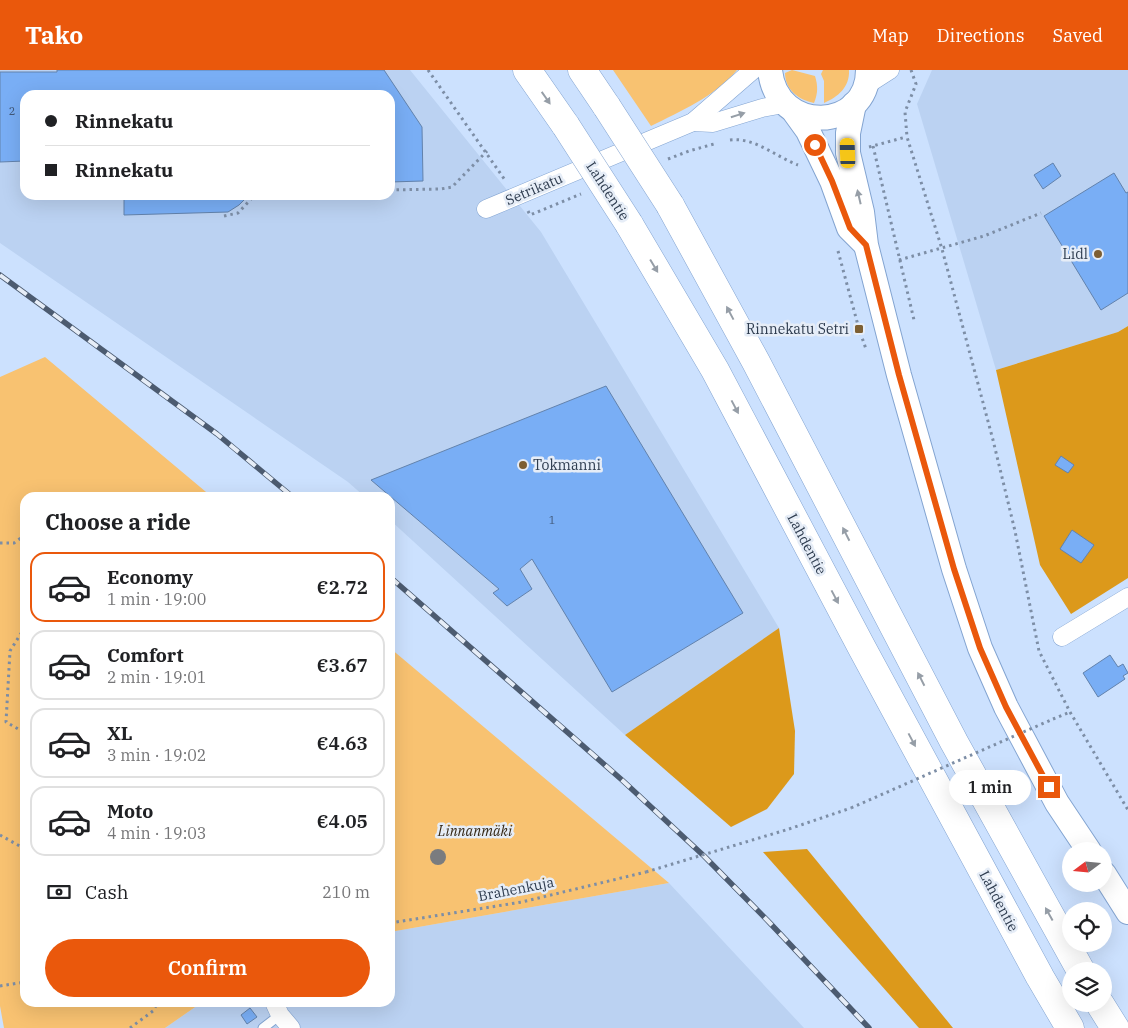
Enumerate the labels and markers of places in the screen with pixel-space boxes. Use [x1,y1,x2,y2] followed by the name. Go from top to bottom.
[1063,245,1088,263] place label: Lidl
[1092,248,1104,260] marker: Lidl
[746,320,849,338] place label: Rinnekatu Setri
[853,323,865,335] marker: Rinnekatu Setri
[533,456,601,474] place label: Tokmanni
[517,459,529,471] marker: Tokmanni

